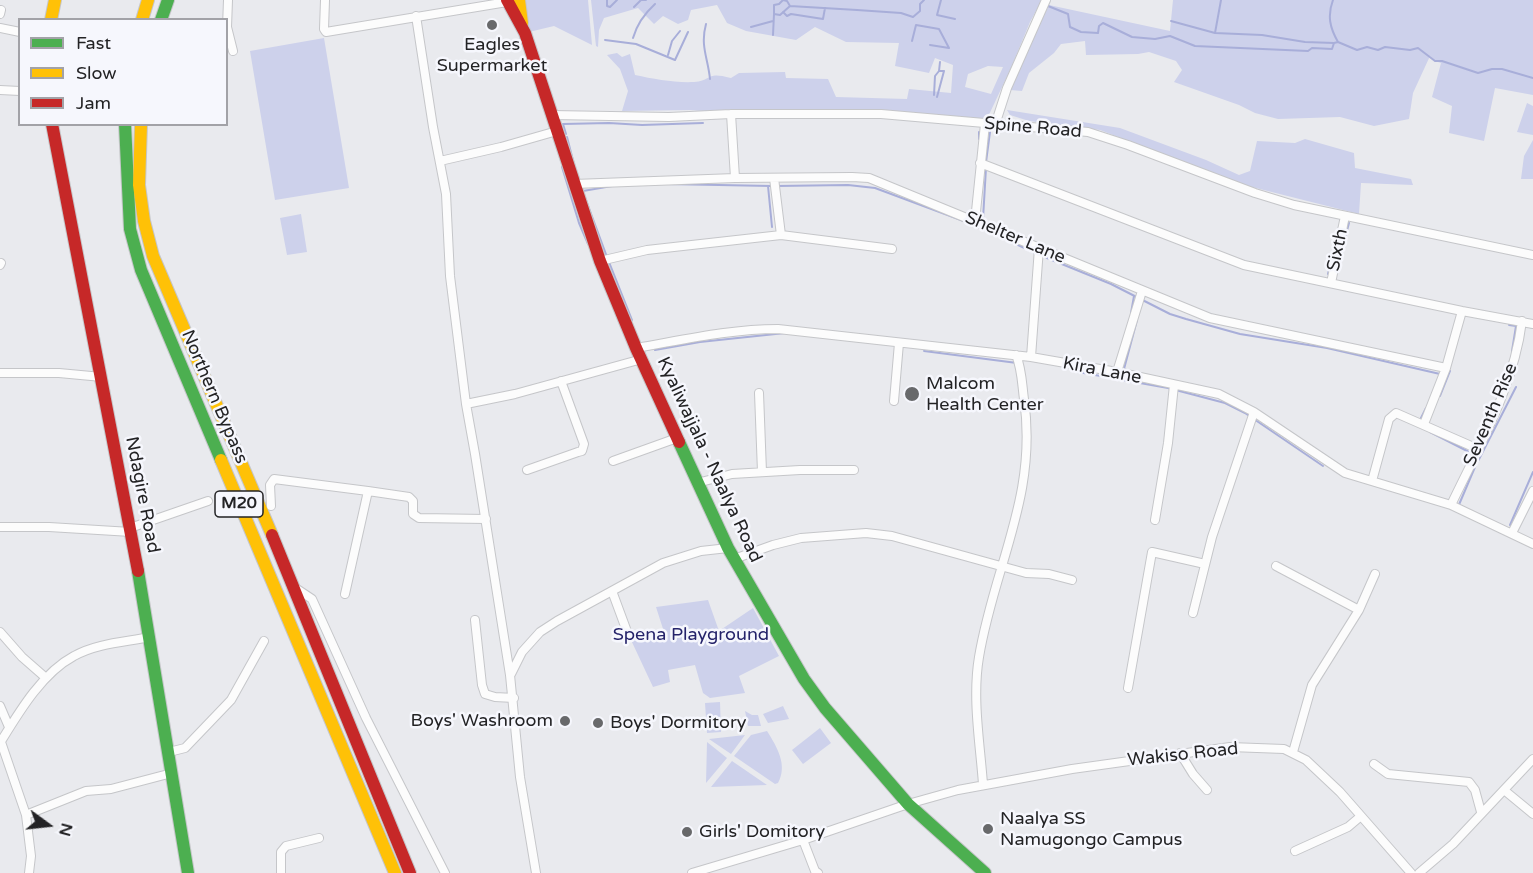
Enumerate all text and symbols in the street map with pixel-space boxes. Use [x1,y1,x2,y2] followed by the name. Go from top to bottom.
[18,18,228,126] legend
[485,18,499,32] marker: Eagles Supermarket
[76,32,111,54] text: Fast
[437,34,547,76] place label: Eagles Supermarket
[76,62,117,84] text: Slow
[76,92,111,114] text: Jam
[983,113,1083,143] street label: Spine Road
[962,207,1068,269] street label: Shelter Lane
[1323,227,1353,273] street label: Sixth
[176,327,252,467] street label: Northern Bypass
[1061,353,1143,389] street label: Kira Lane
[652,354,766,566] street label: Kyaliwajjala - Naalya Road
[1460,360,1522,470] street label: Seventh Rise
[926,373,1044,416] place label: Malcom Health Center
[903,385,921,403] marker: Malcom Health Center
[120,435,164,555] street label: Ndagire Road
[215,491,263,517] road number: M20
[613,624,769,646] park label: Spena Playground
[411,710,553,732] place label: Boys' Washroom
[610,712,746,734] place label: Boys' Dormitory
[558,714,572,728] marker: Boys' Washroom
[591,716,605,730] marker: Boys' Dormitory
[1126,738,1240,772] street label: Wakiso Road
[18,795,78,855] north arrow
[1000,808,1182,850] place label: Naalya SS Namugongo Campus
[54,821,77,838] text: N
[699,821,825,843] place label: Girls' Domitory
[981,822,995,836] marker: Naalya SS Namugongo Campus
[680,825,694,839] marker: Girls' Domitory

